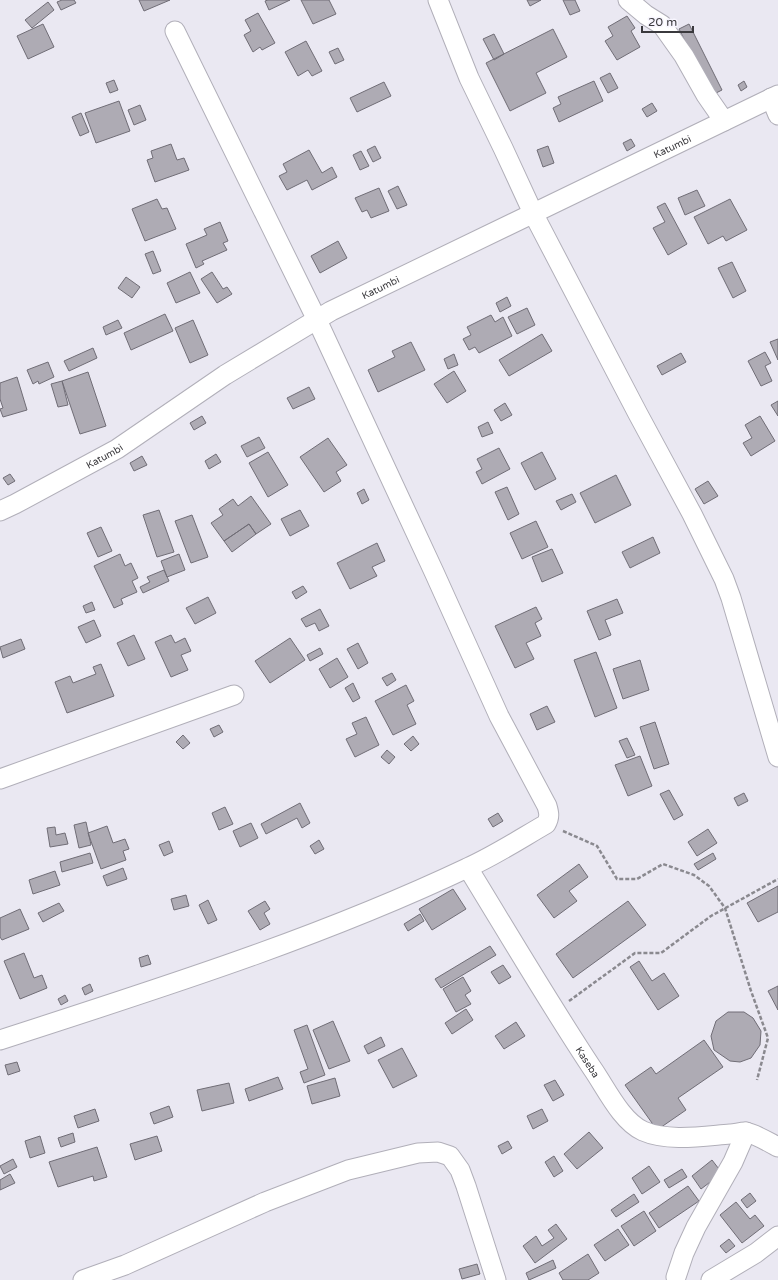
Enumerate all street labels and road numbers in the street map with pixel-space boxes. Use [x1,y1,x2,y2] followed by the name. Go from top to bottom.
[652,133,693,161] street label: Katumbi
[360,274,401,302] street label: Katumbi
[84,442,126,472] street label: Katumbi
[573,1045,602,1080] street label: Kaseba

